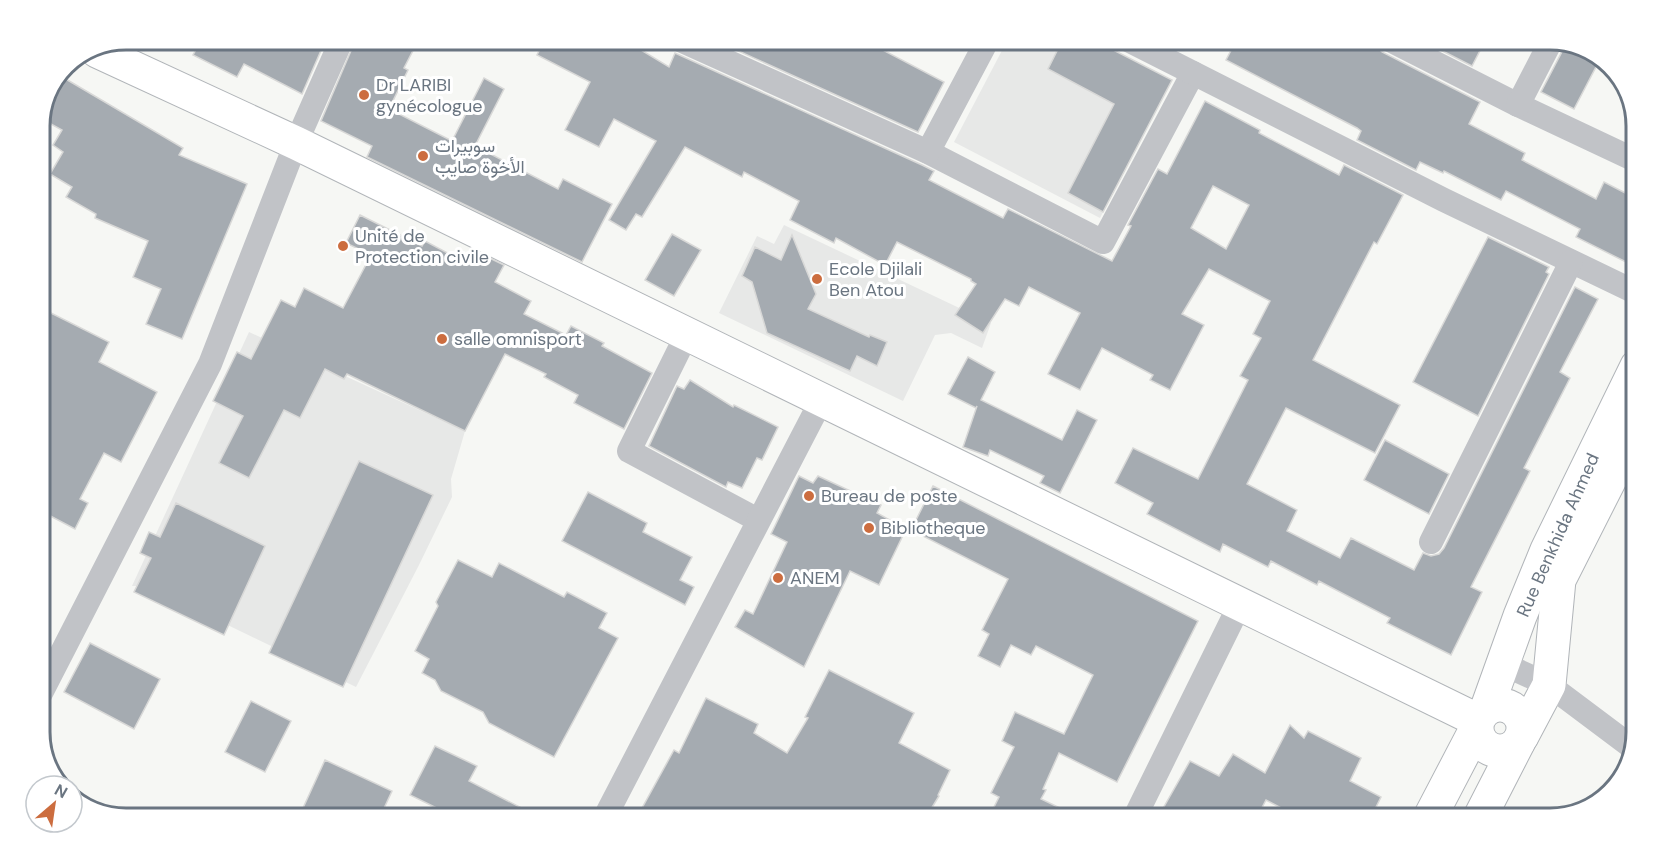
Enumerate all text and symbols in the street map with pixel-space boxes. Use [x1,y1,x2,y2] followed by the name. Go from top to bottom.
[376,73,482,118] place label: Dr LARIBI gynécologue
[357,88,371,102] marker: Dr LARIBI gynécologue
[435,134,525,179] place label: سوبيرات الأخوة صايب
[416,149,430,163] marker: سوبيرات الأخوة صايب
[355,224,489,269] place label: Unité de Protection civile
[336,239,350,253] marker: Unité de Protection civile
[829,257,922,302] place label: Ecole Djilali Ben Atou
[810,272,824,286] marker: Ecole Djilali Ben Atou
[454,327,582,351] place label: salle omnisport
[435,332,449,346] marker: salle omnisport
[1511,449,1605,621] street label: Rue Benkhida Ahmed
[821,484,958,508] place label: Bureau de poste
[802,489,816,503] marker: Bureau de poste
[881,516,986,540] place label: Bibliotheque
[862,521,876,535] marker: Bibliotheque
[790,566,840,590] place label: ANEM
[771,571,785,585] marker: ANEM
[24,774,84,834] north arrow
[51,779,71,803] text: N

